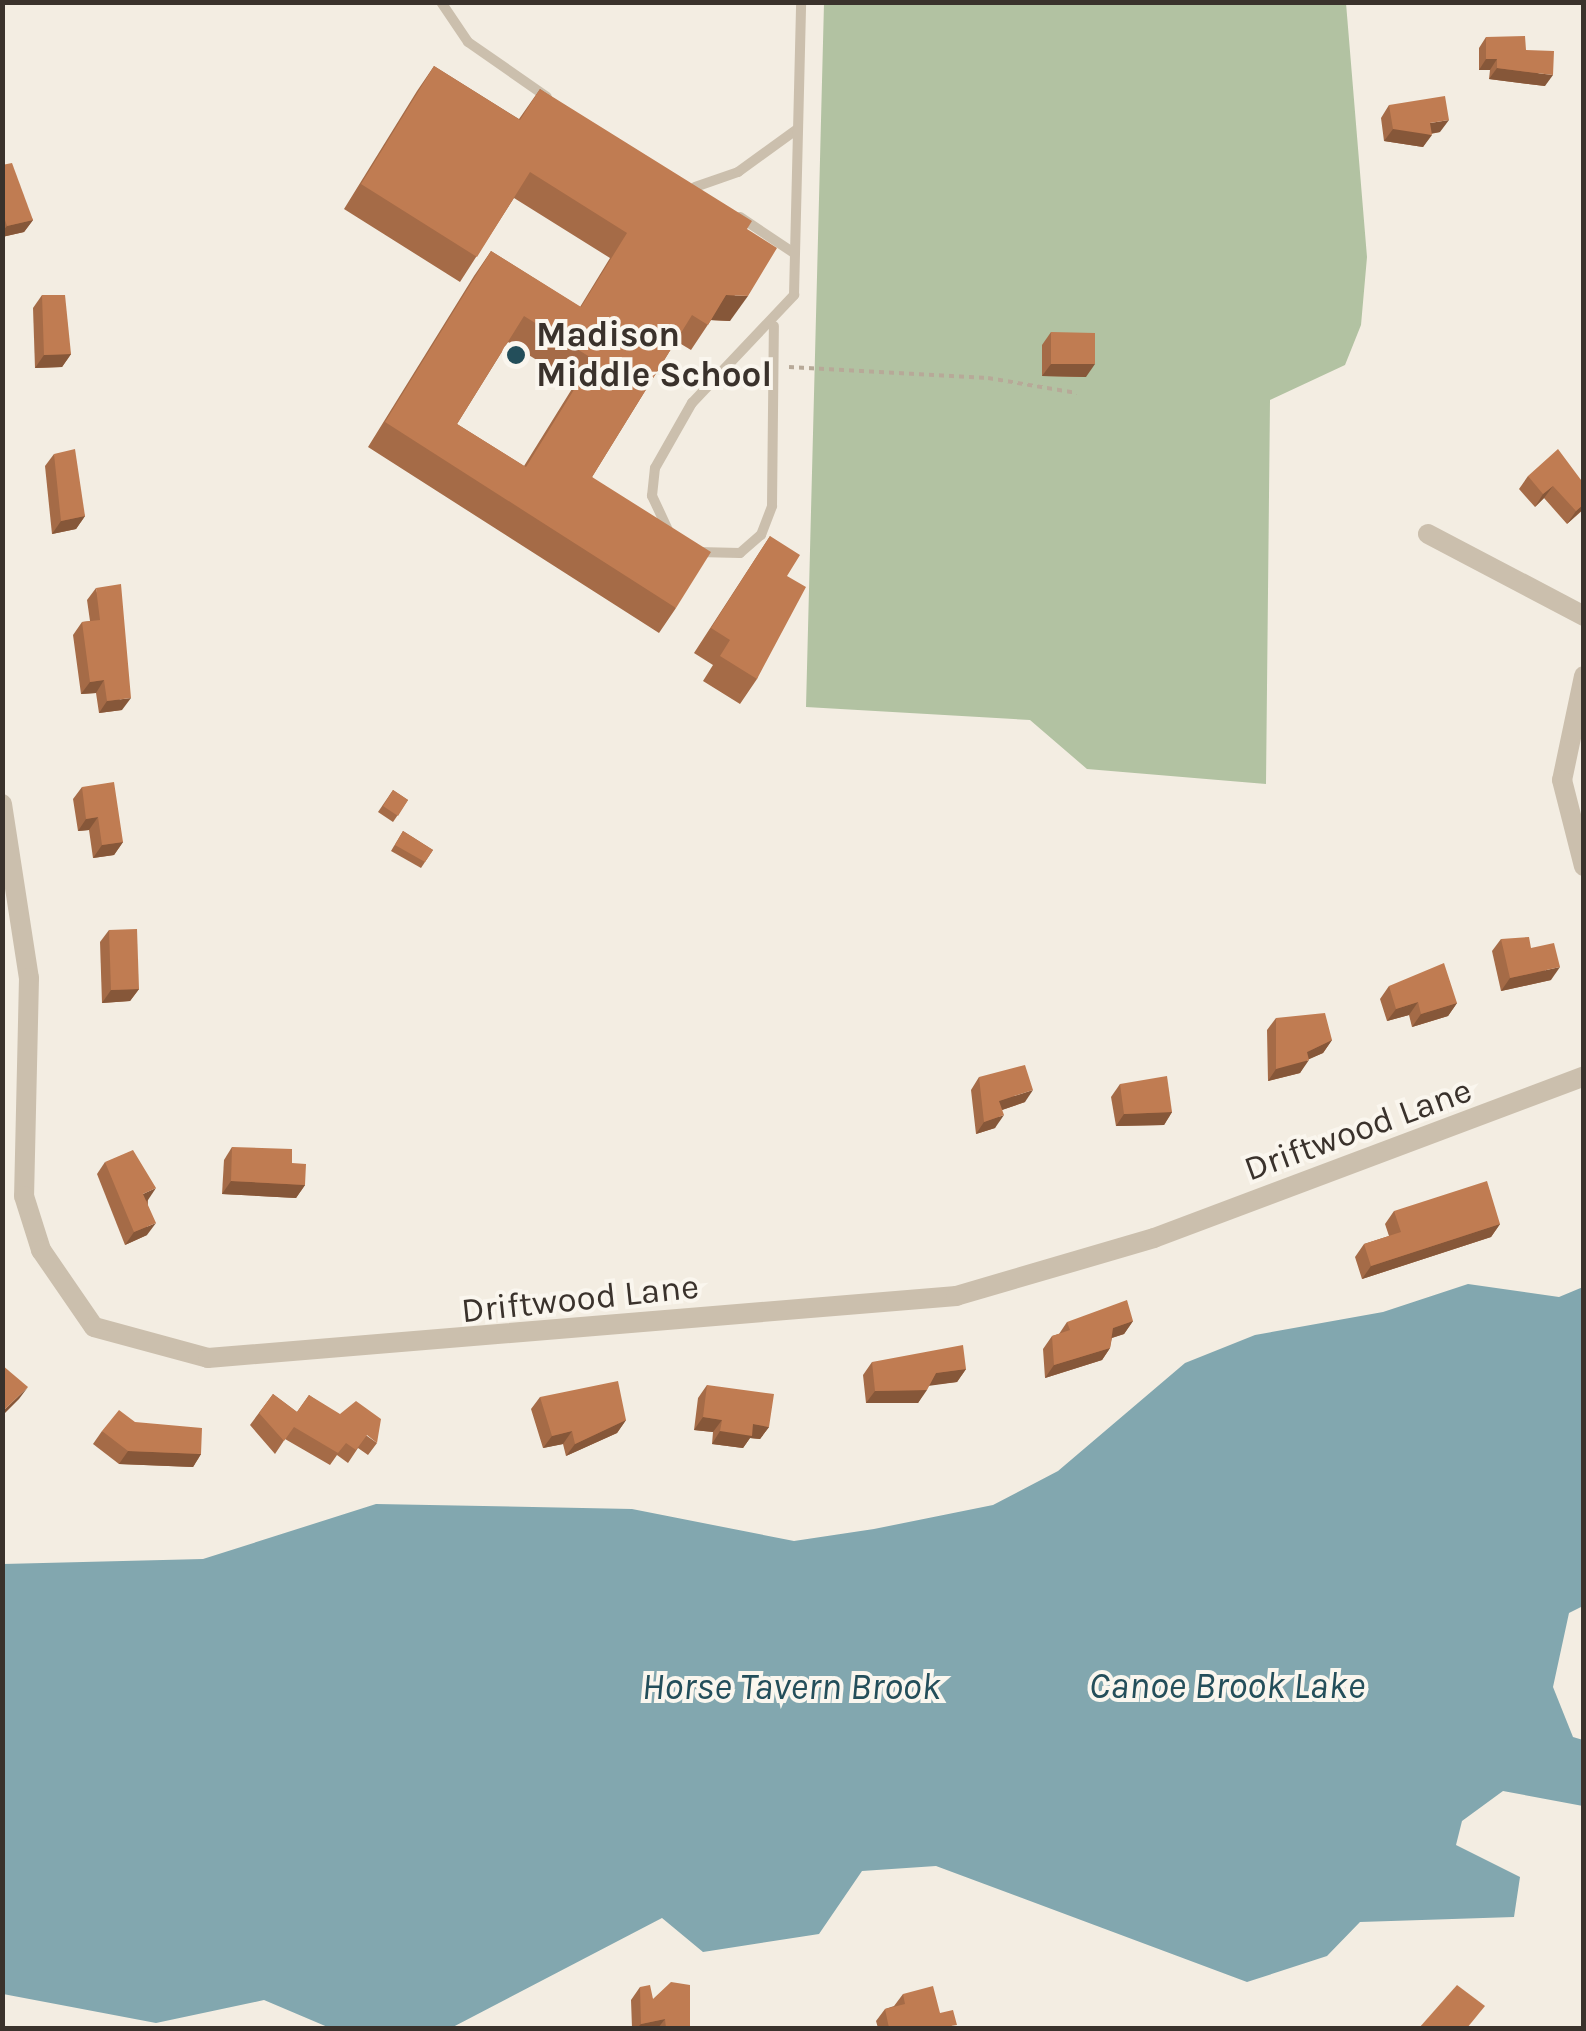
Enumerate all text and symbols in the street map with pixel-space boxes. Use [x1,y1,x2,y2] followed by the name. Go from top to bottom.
[536,314,772,396] place label: Madison Middle School
[505,344,527,366] marker: Madison Middle School
[1239,1069,1477,1191] street label: Driftwood Lane
[459,1266,701,1332] street label: Driftwood Lane
[1089,1663,1365,1709] water label: Canoe Brook Lake
[641,1664,941,1710] water label: Horse Tavern Brook

